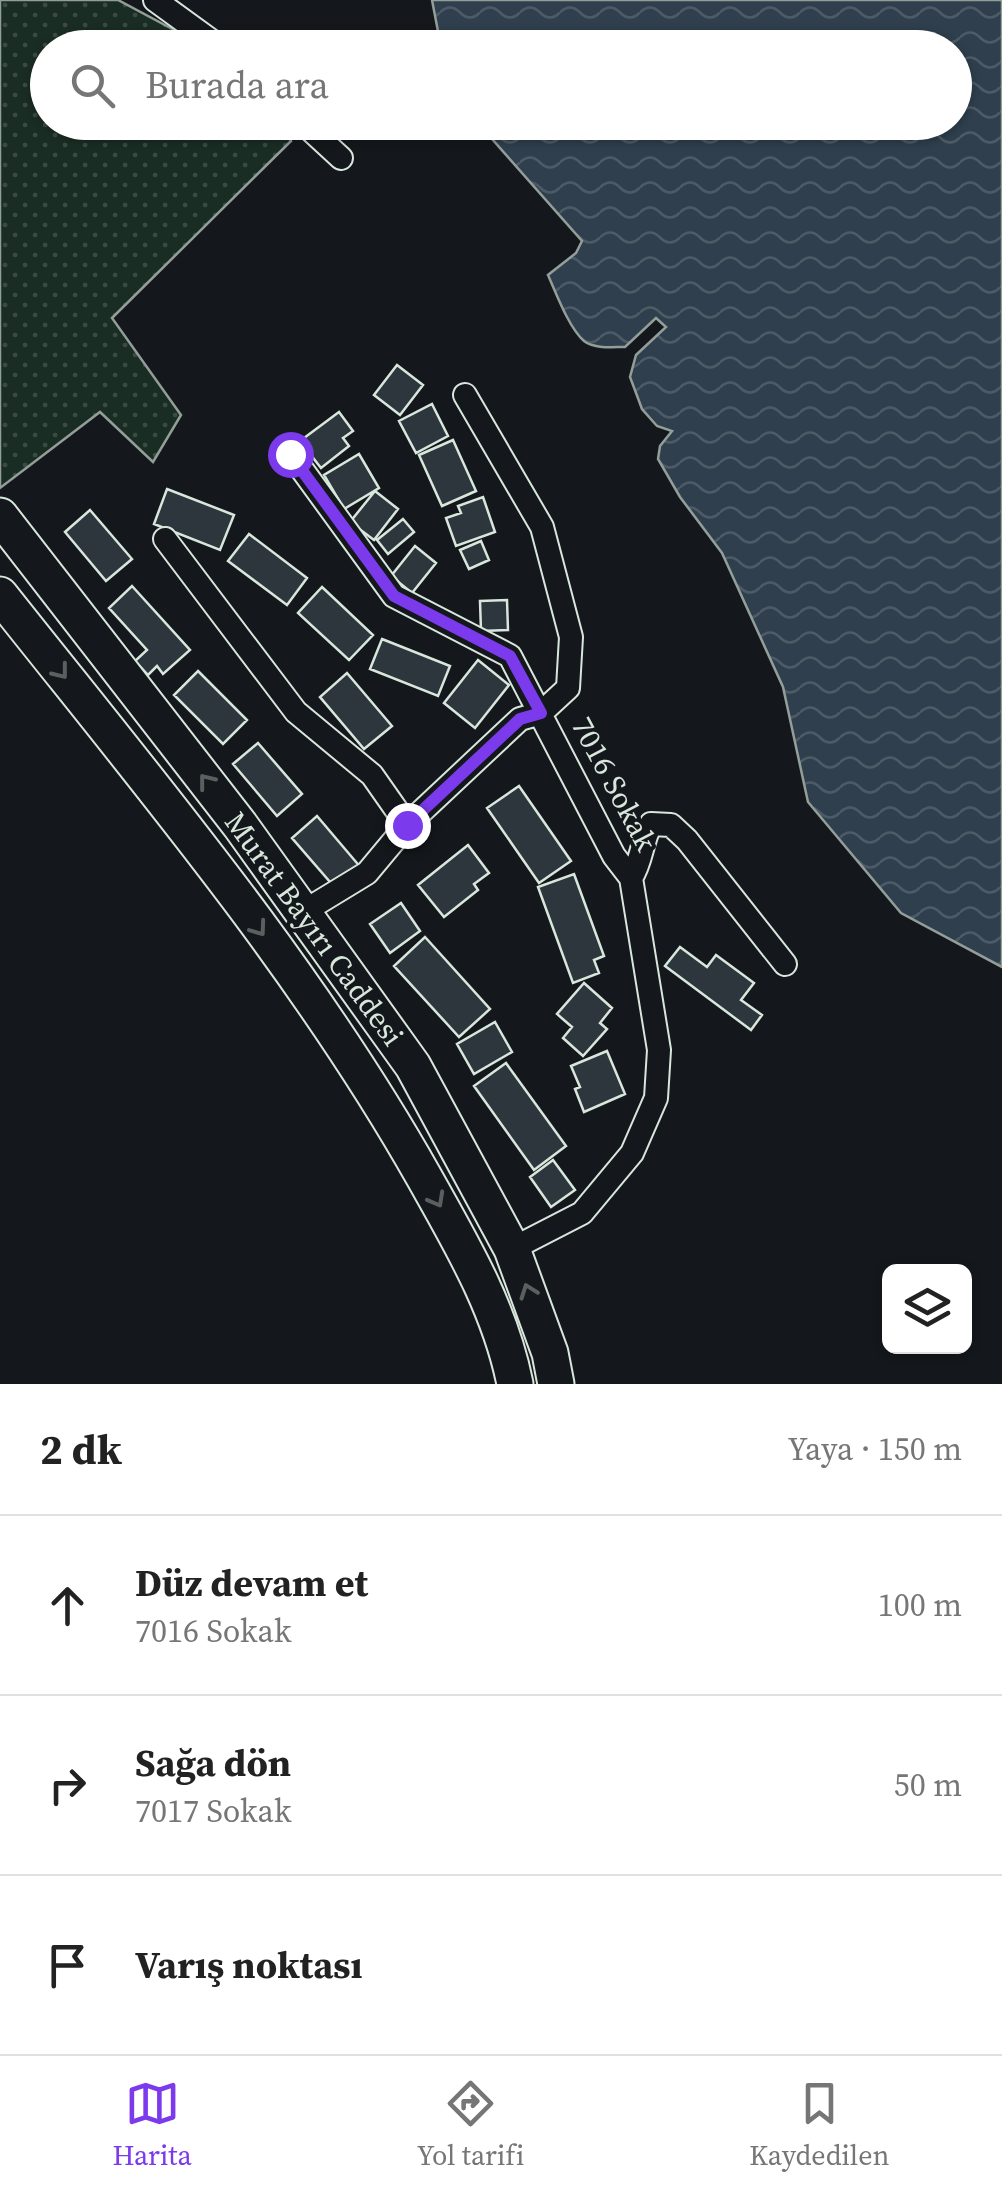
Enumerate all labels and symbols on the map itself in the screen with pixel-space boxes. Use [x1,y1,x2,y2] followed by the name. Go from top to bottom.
[268,432,314,478] route start
[49,660,66,678] one-way arrow
[562,709,667,859] street label: 7016 Sokak
[201,774,218,792] one-way arrow
[215,803,413,1054] street label: Murat Bayırı Caddesi
[385,803,431,849] route end
[247,918,265,936] one-way arrow
[425,1190,444,1208] one-way arrow
[520,1283,540,1301] one-way arrow

